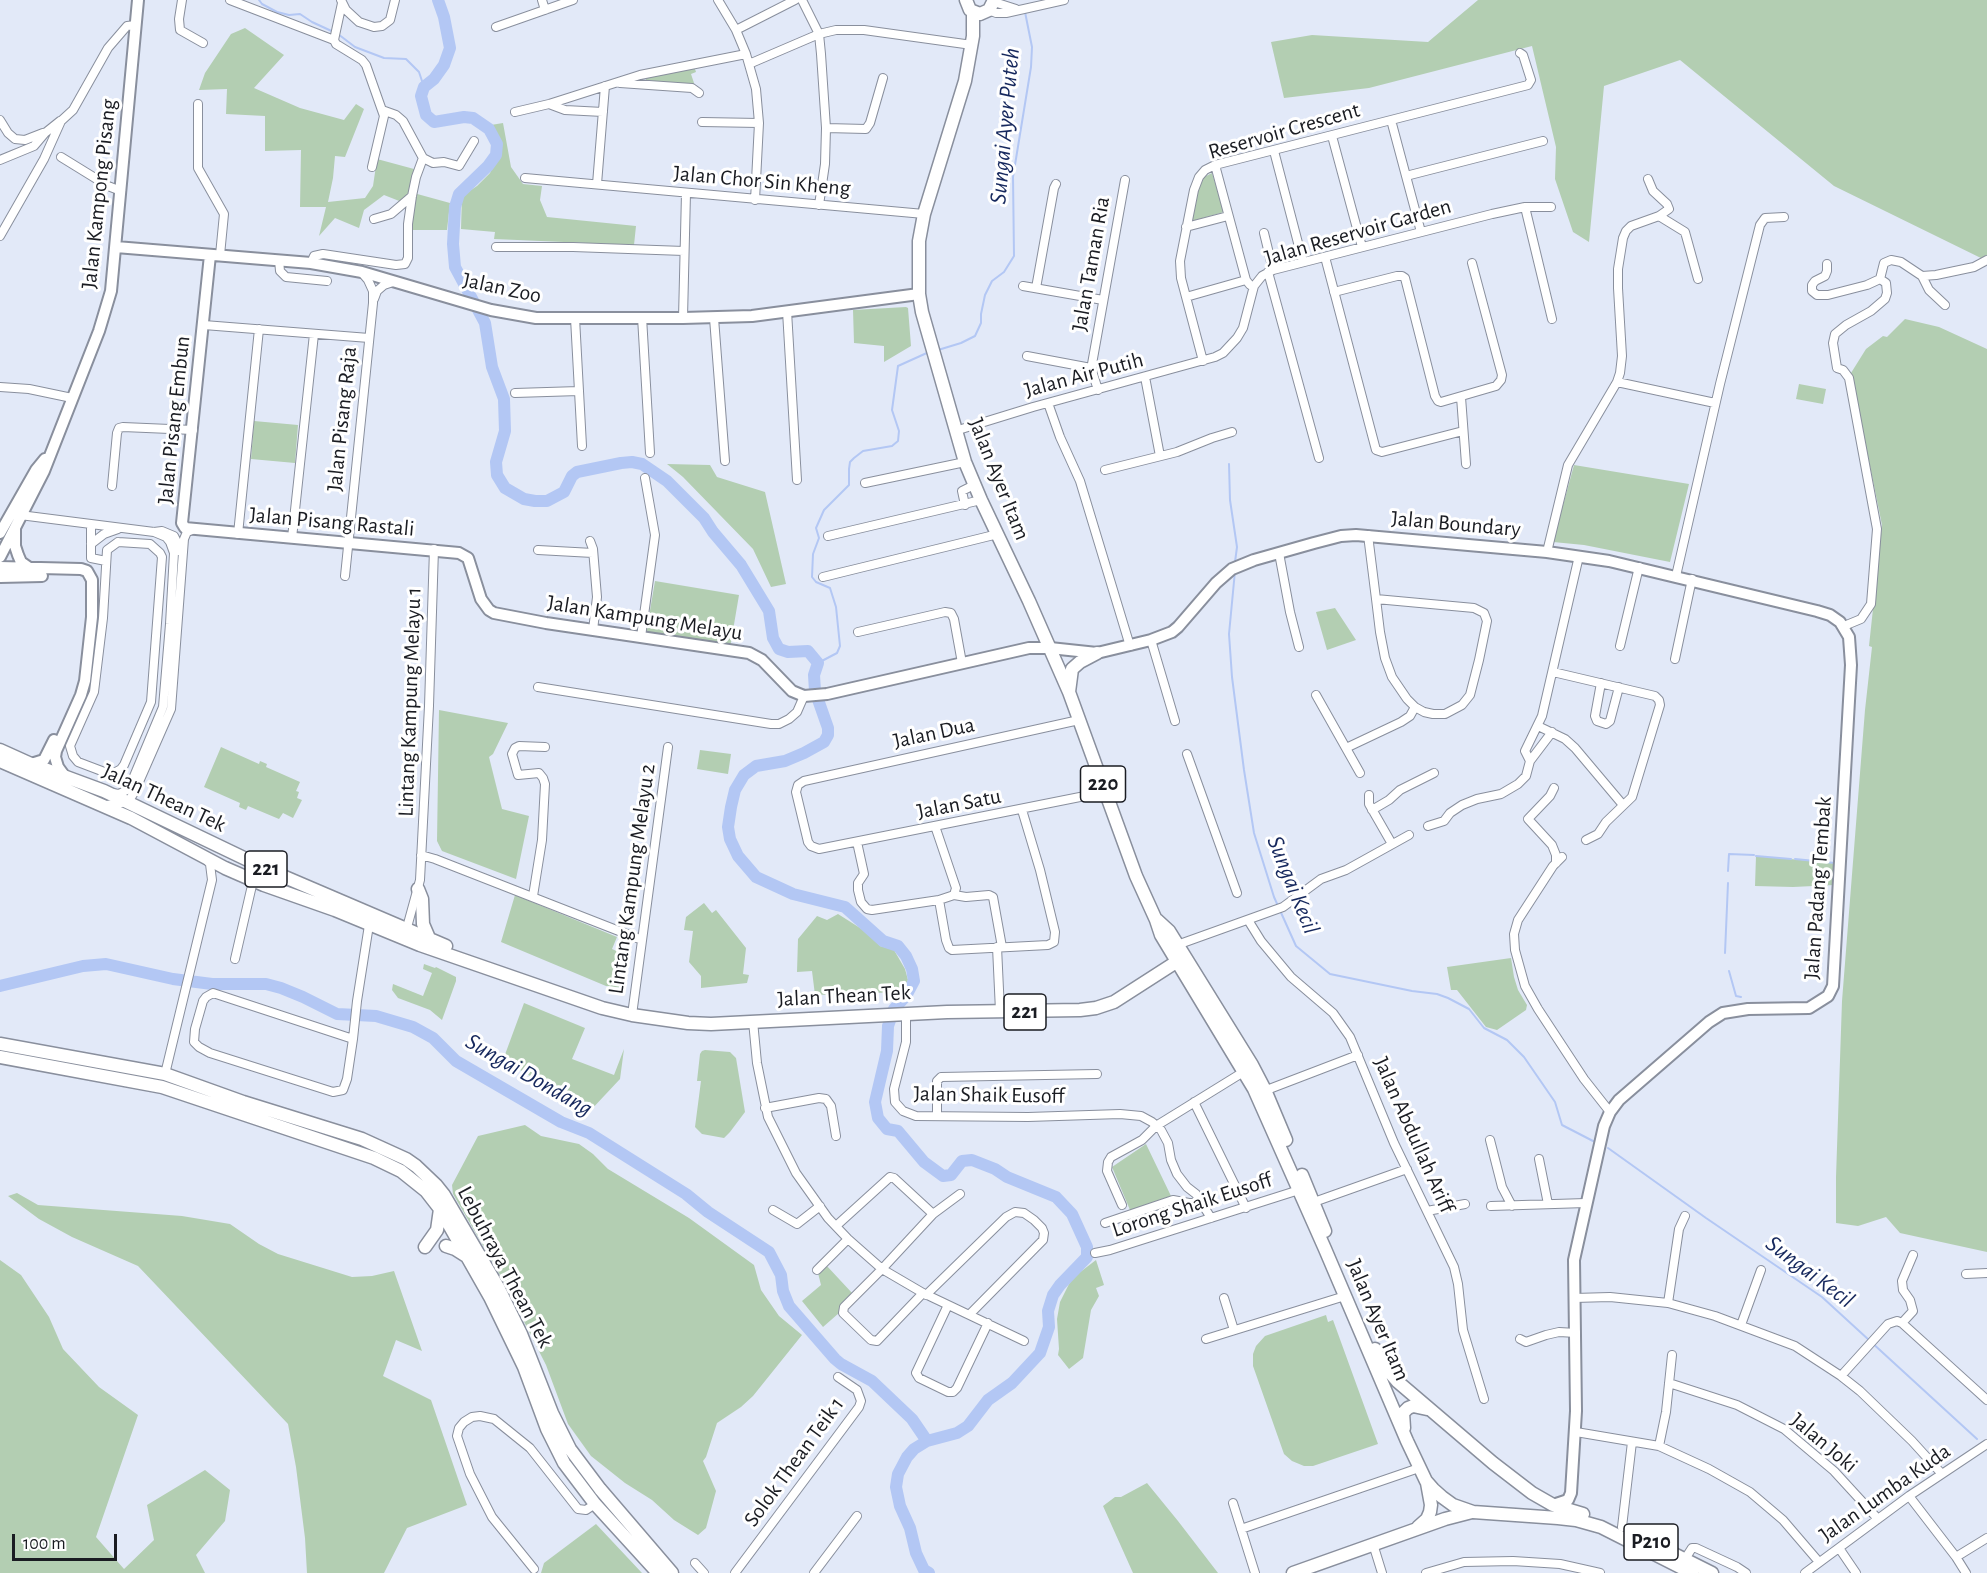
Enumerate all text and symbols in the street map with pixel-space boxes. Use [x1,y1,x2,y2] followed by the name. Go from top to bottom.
[984,47,1026,205] water label: Sungai Ayer Puteh
[1205,97,1363,165] street label: Reservoir Crescent
[76,98,122,290] street label: Jalan Kampong Pisang
[672,160,852,202] street label: Jalan Chor Sin Kheng
[1262,193,1454,271] street label: Jalan Reservoir Garden
[1066,195,1116,333] street label: Jalan Taman Ria
[460,267,544,309] street label: Jalan Zoo
[152,335,196,505] street label: Jalan Pisang Embun
[321,345,363,493] street label: Jalan Pisang Raja
[1022,346,1146,404] street label: Jalan Air Putih
[963,414,1035,544] street label: Jalan Ayer Itam
[248,502,416,542] street label: Jalan Pisang Rastali
[1390,505,1522,543] street label: Jalan Boundary
[393,587,427,817] street label: Lintang Kampung Melayu 1
[546,590,744,646] street label: Jalan Kampung Melayu
[891,712,977,754] street label: Jalan Dua
[98,758,230,838] street label: Jalan Thean Tek
[603,762,661,996] street label: Lintang Kampung Melayu 2
[1080,766,1126,802] road number: 220
[915,783,1003,825] street label: Jalan Satu
[1798,796,1838,980] street label: Jalan Padang Tembak
[1260,832,1326,938] water label: Sungai Kecil
[245,851,287,887] road number: 221
[777,979,911,1013] street label: Jalan Thean Tek
[1004,994,1046,1030] road number: 221
[460,1027,598,1123] water label: Sungai Dondang
[1368,1053,1460,1217] street label: Jalan Abdullah Ariff
[913,1080,1065,1110] street label: Jalan Shaik Eusoff
[1109,1167,1275,1243] street label: Lorong Shaik Eusoff
[451,1182,559,1352] street label: Lebuhraya Thean Tek
[1760,1229,1860,1315] water label: Sungai Kecil
[1341,1255,1415,1385] street label: Jalan Ayer Itam
[738,1392,850,1532] street label: Solok Thean Teik 1
[1785,1407,1863,1479] street label: Jalan Joki
[1814,1438,1956,1548] street label: Jalan Lumba Kuda
[15,1522,120,1560] scale bar
[1624,1524,1678,1560] road number: P210
[23,1535,66,1553] text: 100 m

